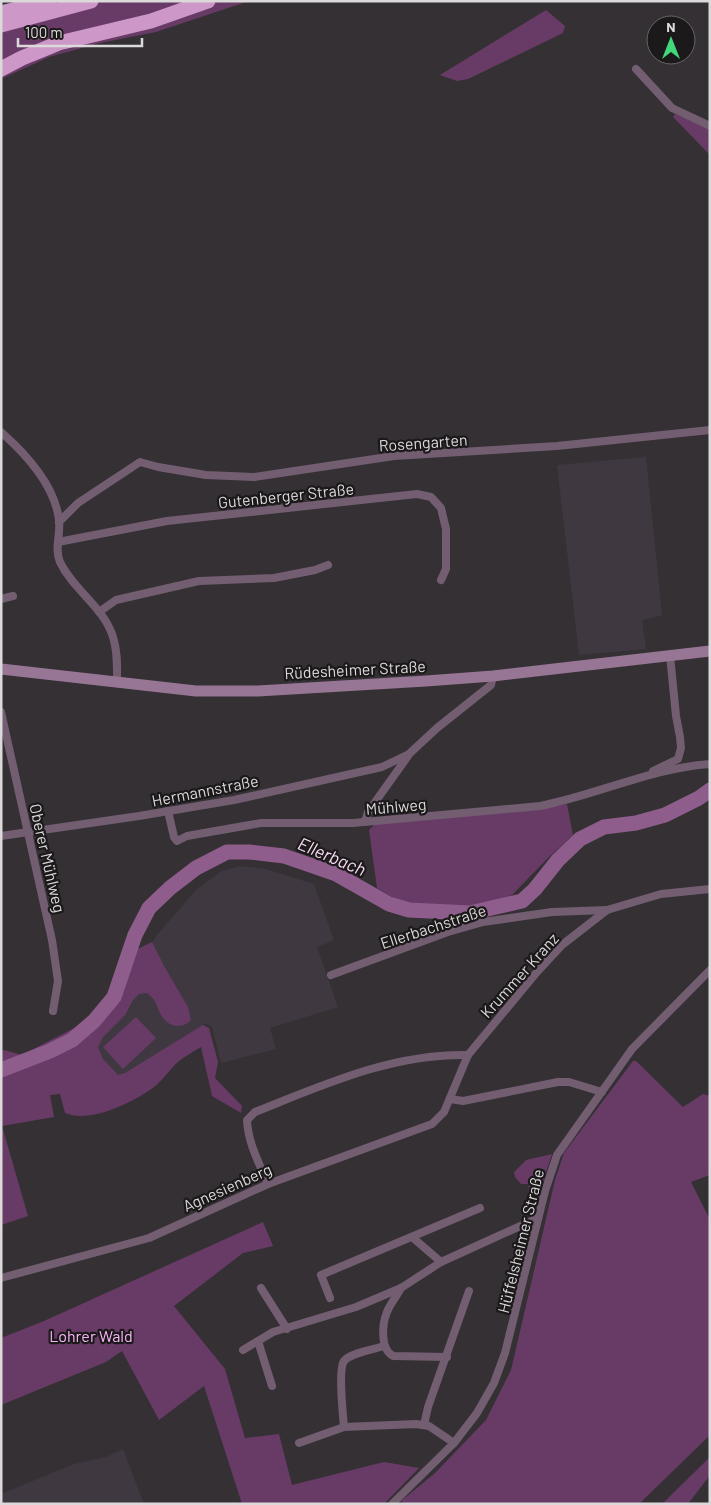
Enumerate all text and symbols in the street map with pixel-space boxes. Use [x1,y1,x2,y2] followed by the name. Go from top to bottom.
[18,15,141,47] scale bar
[646,15,696,65] north arrow
[666,18,676,35] text: N
[25,23,63,41] text: 100 m
[378,429,468,455] street label: Rosengarten
[217,478,355,512] street label: Gutenberger Straße
[284,656,426,682] street label: Rüdesheimer Straße
[150,770,260,810] street label: Hermannstraße
[365,794,427,818] street label: Mühlweg
[26,802,70,914] street label: Oberer Mühlweg
[295,832,369,880] water label: Ellerbach
[378,900,488,952] street label: Ellerbachstraße
[476,929,562,1021] street label: Krummer Kranz
[180,1159,274,1215] street label: Agnesienberg
[493,1167,547,1315] street label: Hüffelsheimer Straße
[49,1326,133,1345] park label: Lohrer Wald

